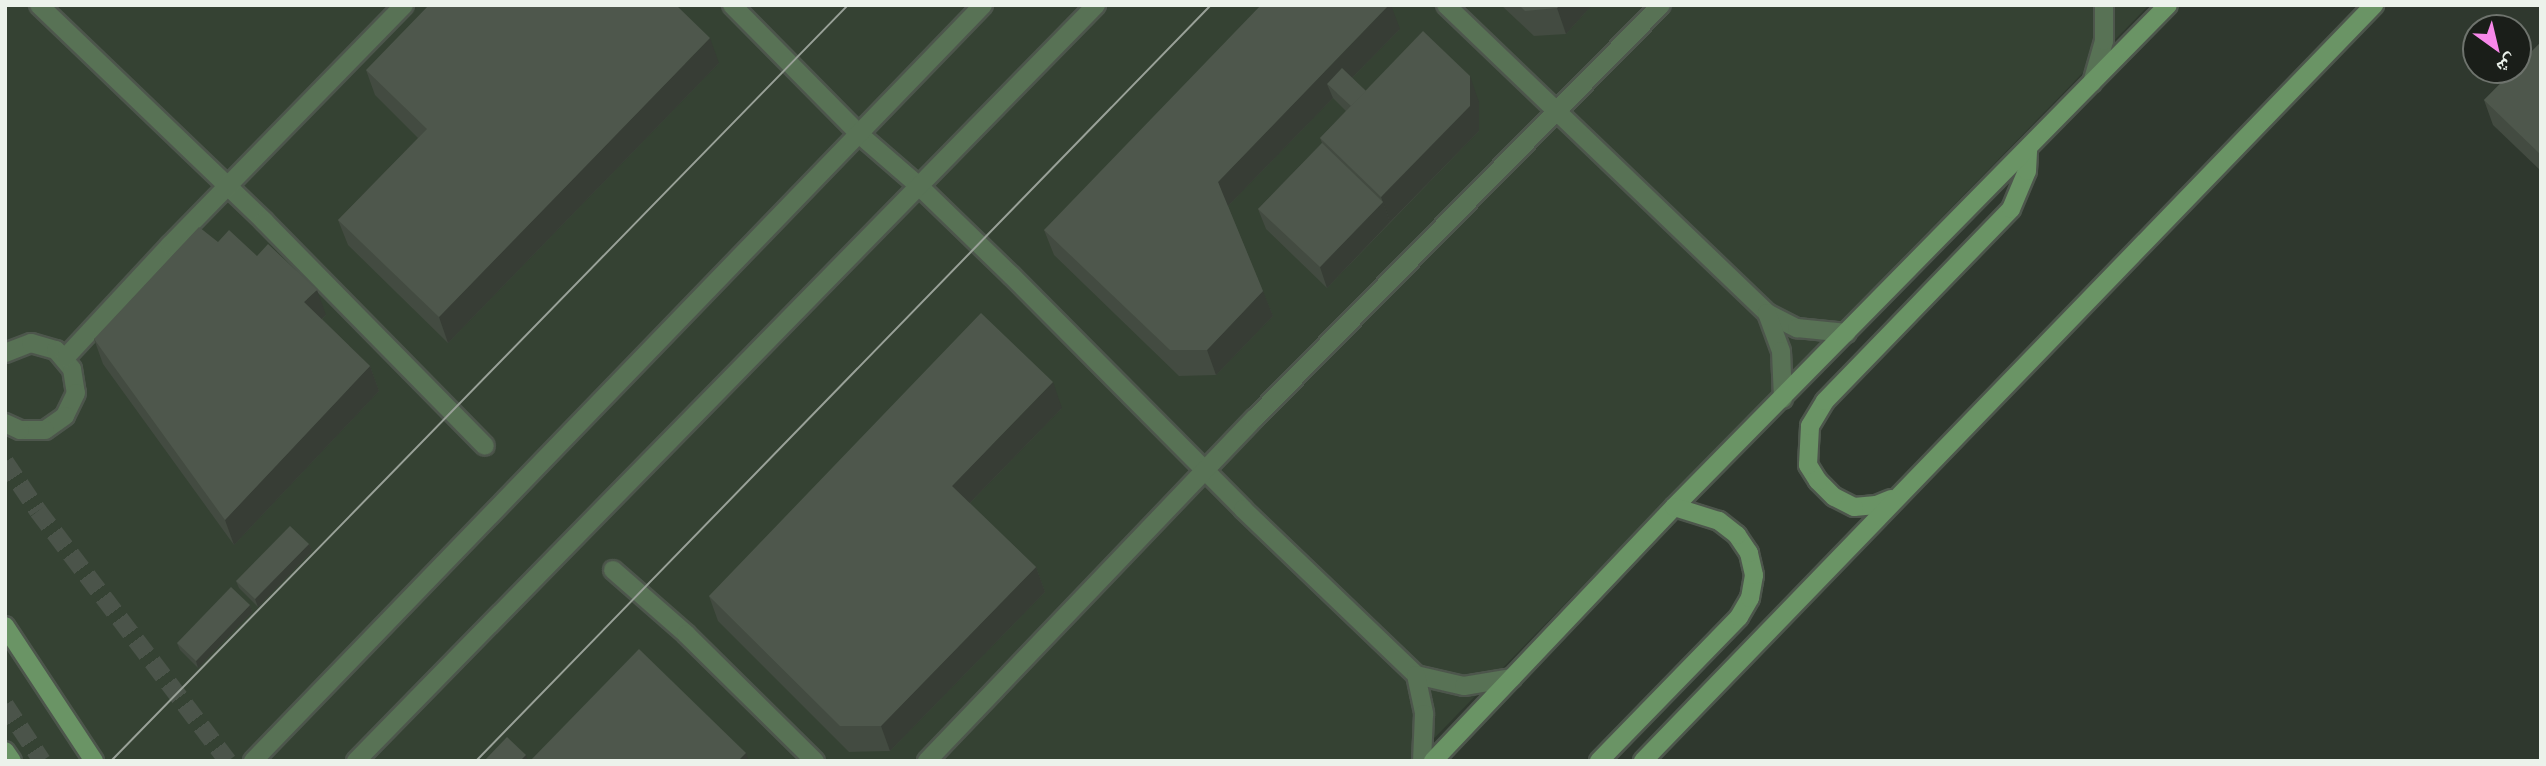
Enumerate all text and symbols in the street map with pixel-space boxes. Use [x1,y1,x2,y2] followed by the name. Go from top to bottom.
[2462,14,2532,84] north arrow
[2493,49,2523,80] text: ش

